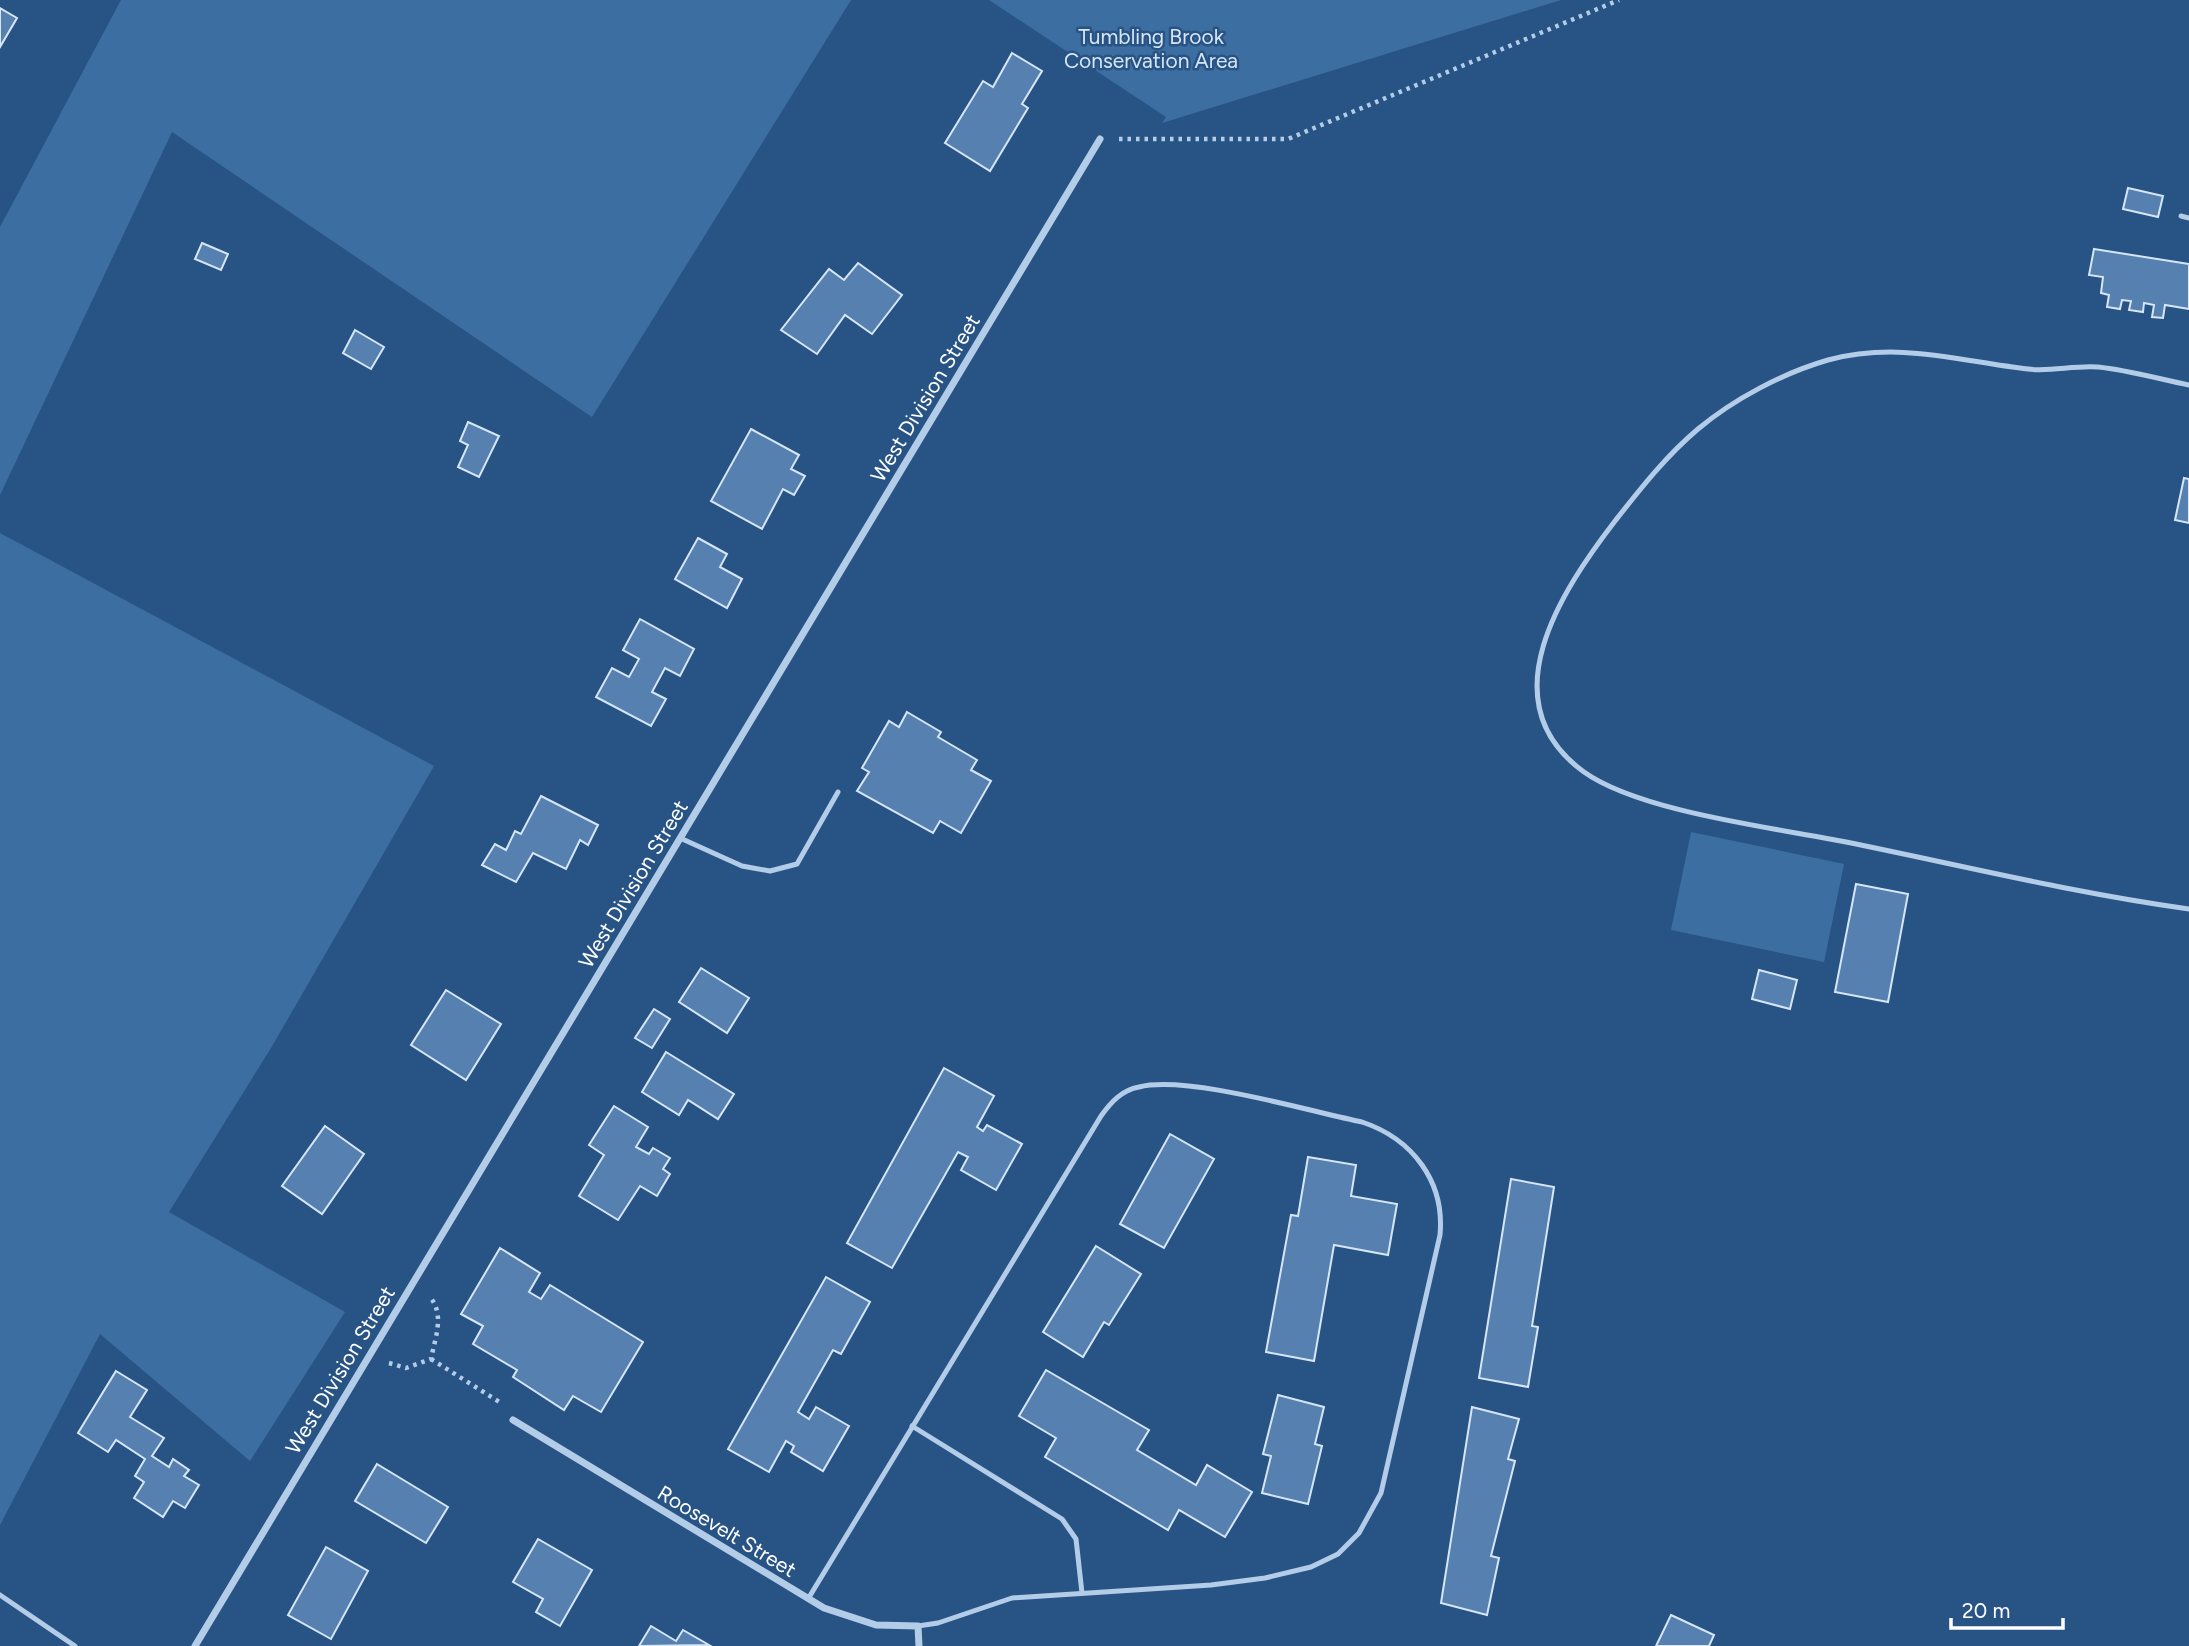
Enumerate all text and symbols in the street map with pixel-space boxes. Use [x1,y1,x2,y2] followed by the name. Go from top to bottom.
[1064,24,1238,73] park label: Tumbling Brook Conservation Area
[865,310,985,486] street label: West Division Street
[573,796,693,972] street label: West Division Street
[280,1282,400,1458] street label: West Division Street
[653,1480,801,1582] street label: Roosevelt Street
[1951,1586,2063,1630] scale bar
[1962,1598,2010,1623] text: 20 m

